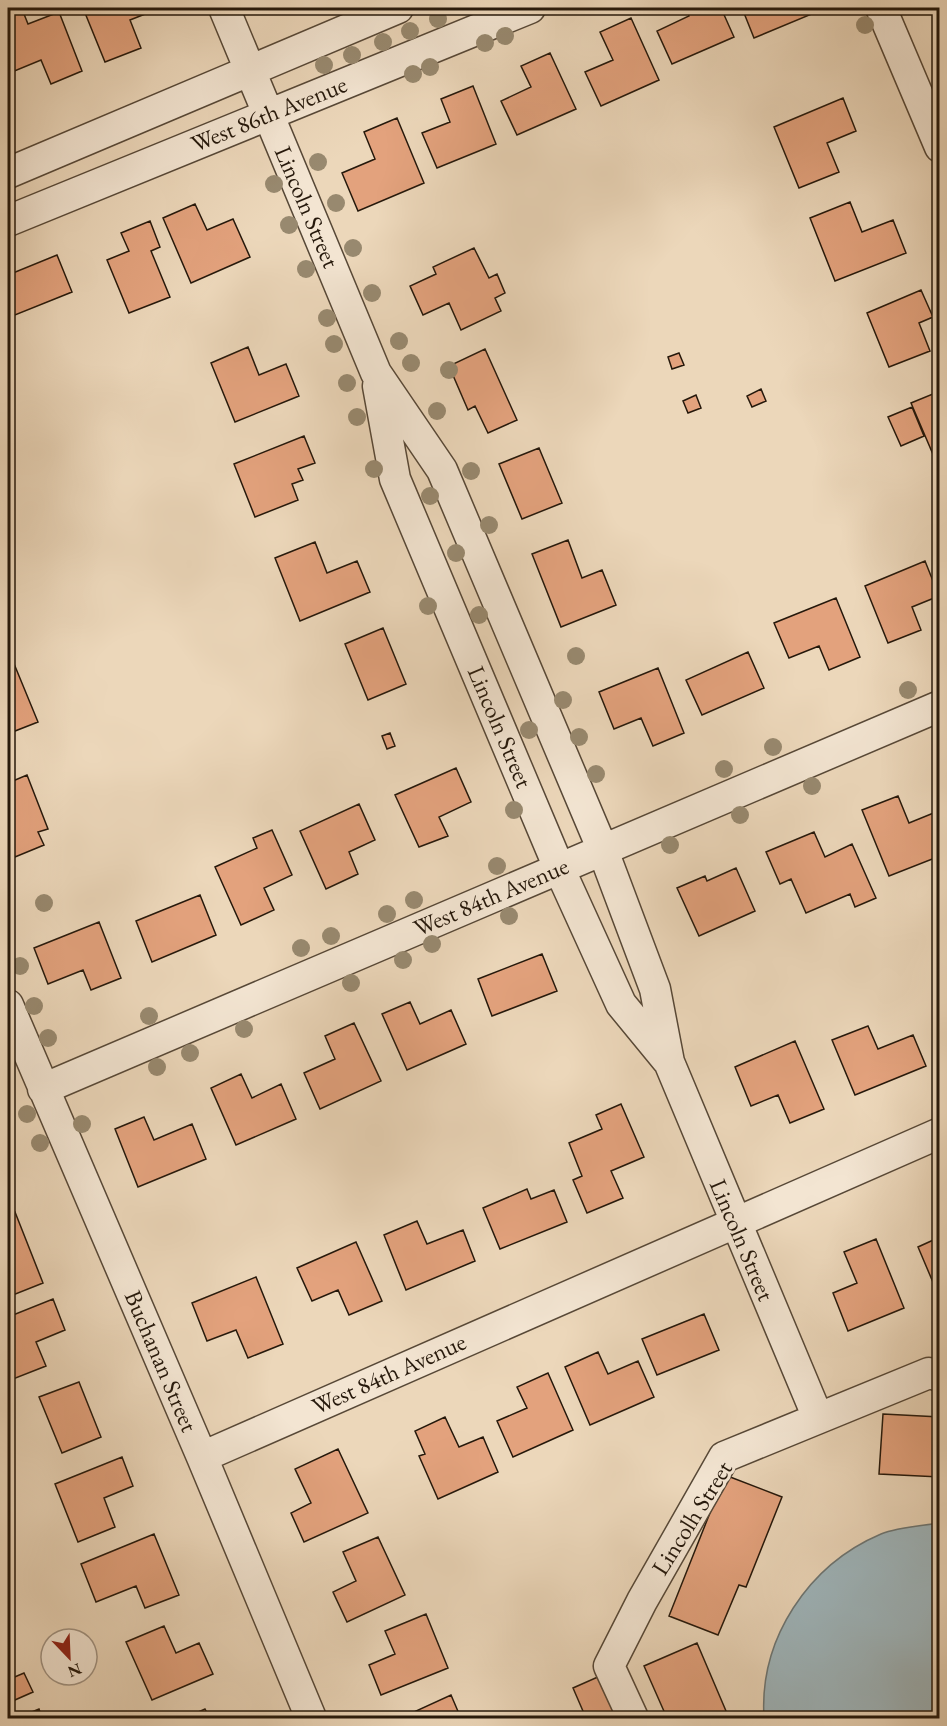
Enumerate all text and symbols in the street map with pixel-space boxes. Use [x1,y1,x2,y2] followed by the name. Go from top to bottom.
[186,68,351,159] street label: West 86th Avenue
[268,141,347,273] street label: Lincoln Street
[461,661,540,793] street label: Lincoln Street
[409,850,573,943] street label: West 84th Avenue
[703,1174,782,1306] street label: Lincoln Street
[118,1285,205,1437] street label: Buchanan Street
[307,1326,471,1421] street label: West 84th Avenue
[644,1454,739,1581] street label: Lincolh Street
[39,1627,99,1687] north arrow
[65,1658,85,1683] text: N

